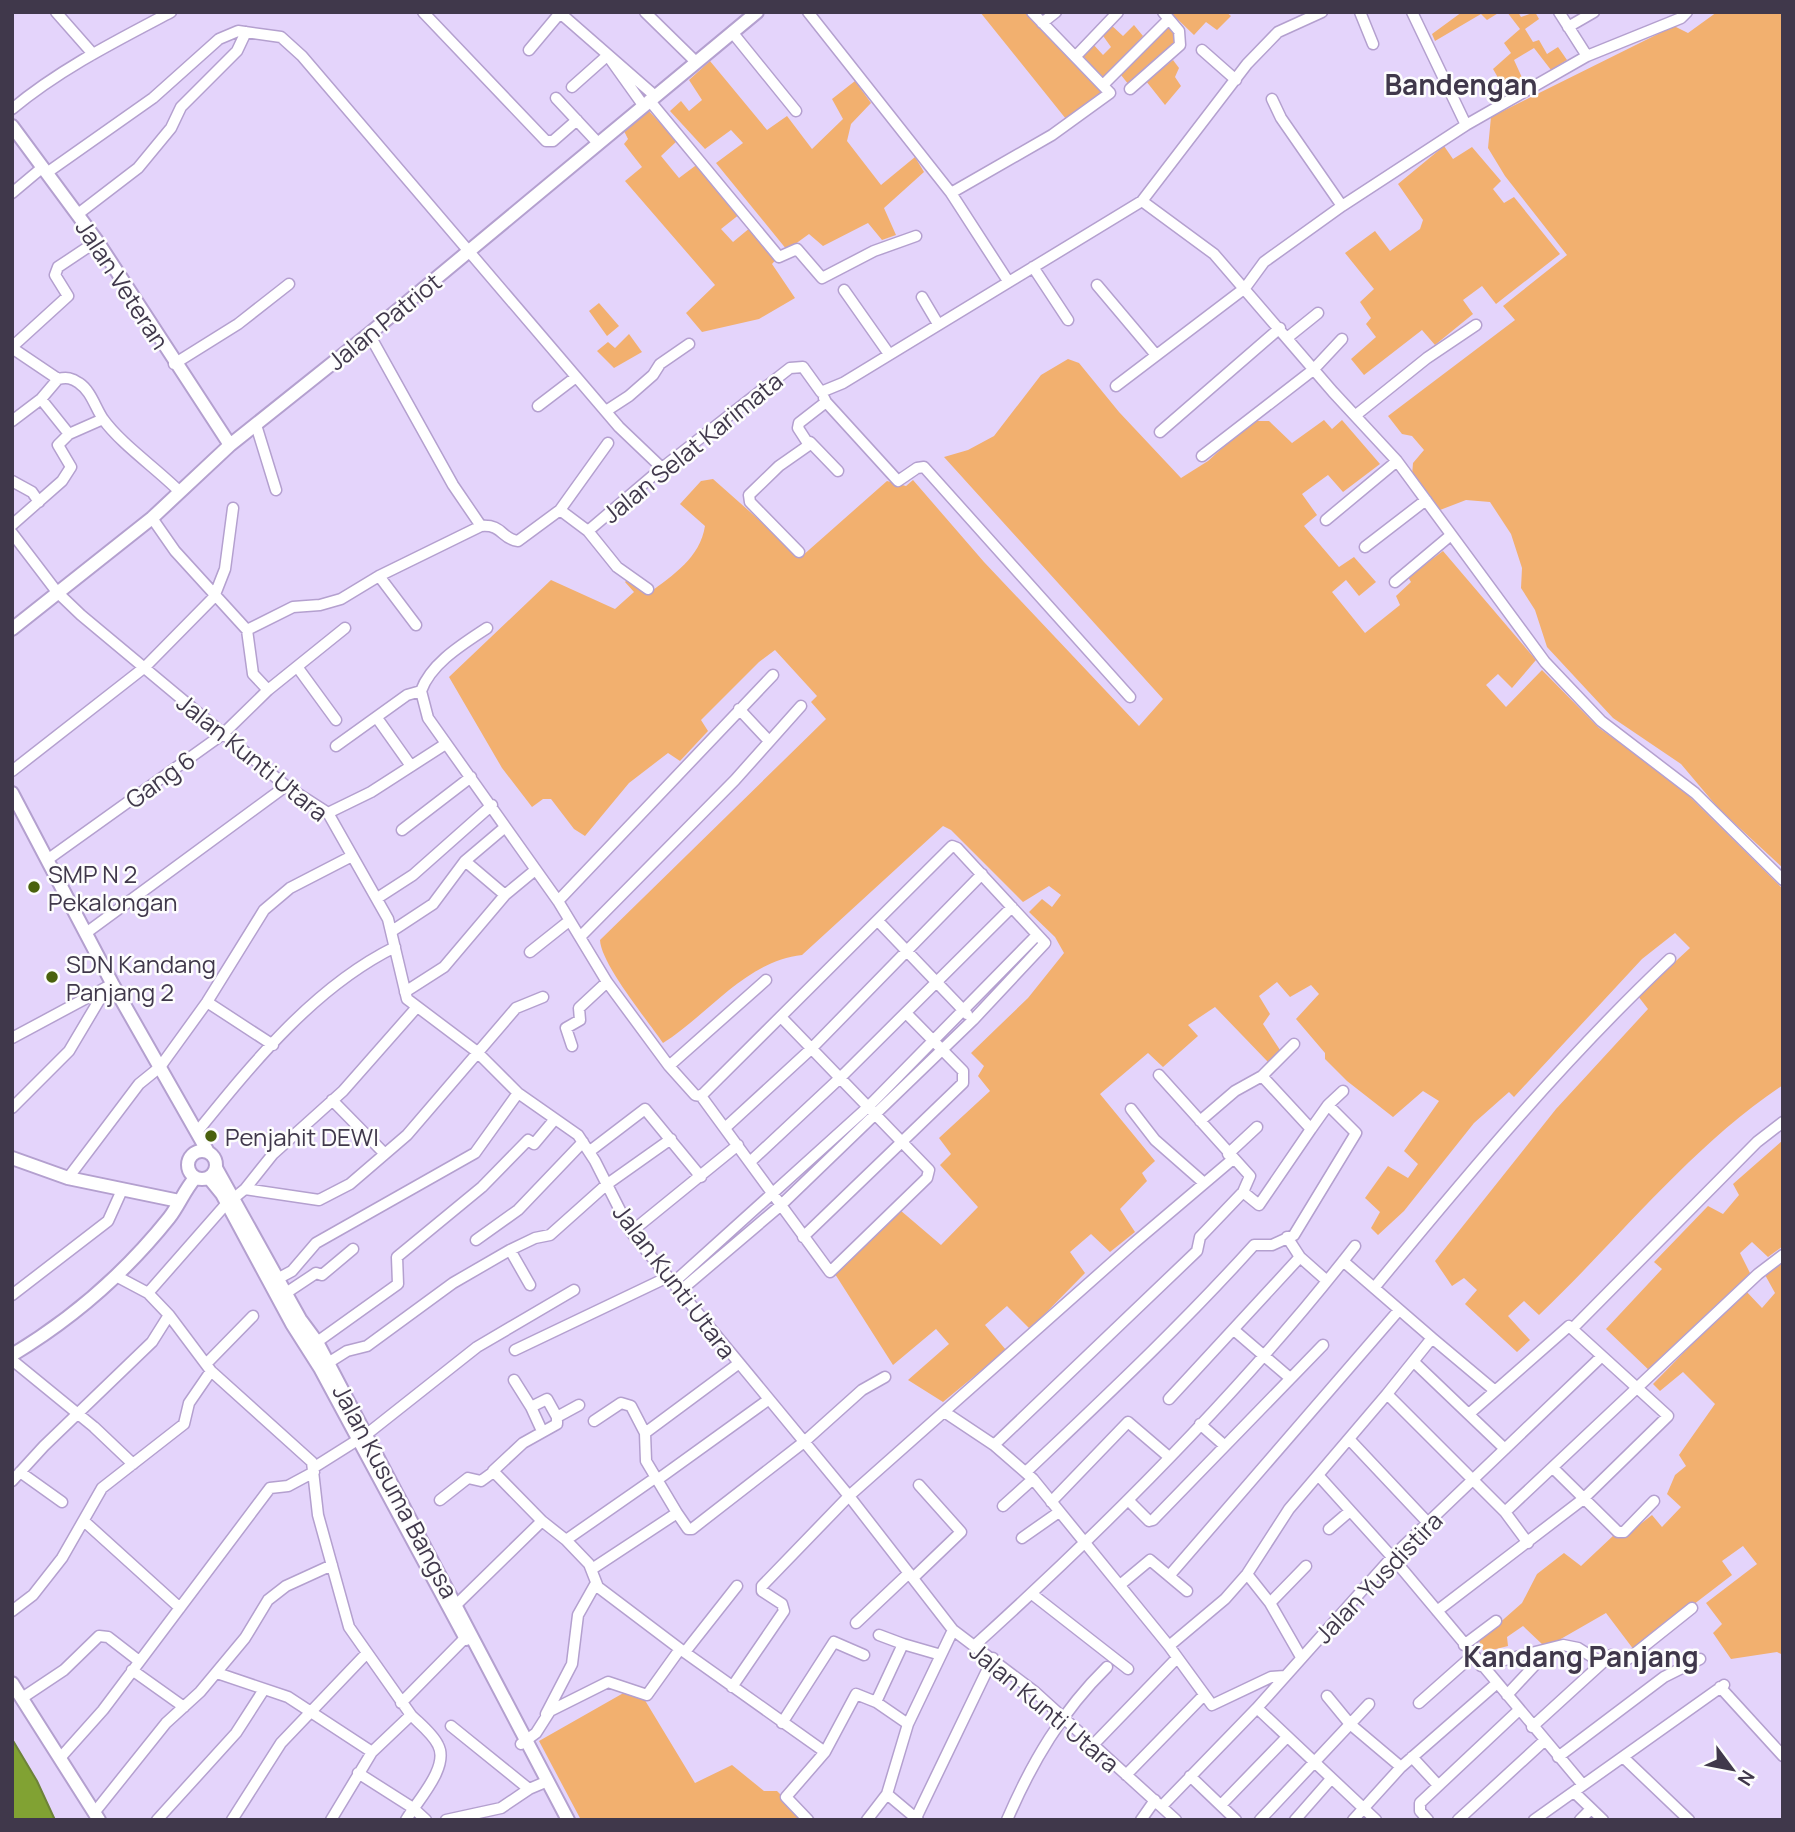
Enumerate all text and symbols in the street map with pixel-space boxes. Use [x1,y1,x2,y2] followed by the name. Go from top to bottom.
[1384,65,1538,103] district label: Bandengan
[69,213,177,355] street label: Jalan Veteran
[320,265,448,377] street label: Jalan Patriot
[595,364,789,530] street label: Jalan Selat Karimata
[170,686,336,828] street label: Jalan Kunti Utara
[119,743,201,815] street label: Gang 6
[48,857,178,918] place label: SMP N 2 Pekalongan
[26,879,42,895] marker: SMP N 2 Pekalongan
[66,947,216,1008] place label: SDN Kandang Panjang 2
[44,969,60,985] marker: SDN Kandang Panjang 2
[225,1120,379,1153] place label: Penjahit DEWI
[203,1128,219,1144] marker: Penjahit DEWI
[606,1197,744,1365] street label: Jalan Kunti Utara
[326,1378,466,1604] street label: Jalan Kusuma Bangsa
[1307,1504,1449,1650] street label: Jalan Yusdistira
[963,1635,1127,1779] street label: Jalan Kunti Utara
[1463,1637,1699,1675] district label: Kandang Panjang
[1697,1734,1767,1804] north arrow
[1732,1765,1761,1791] text: N

